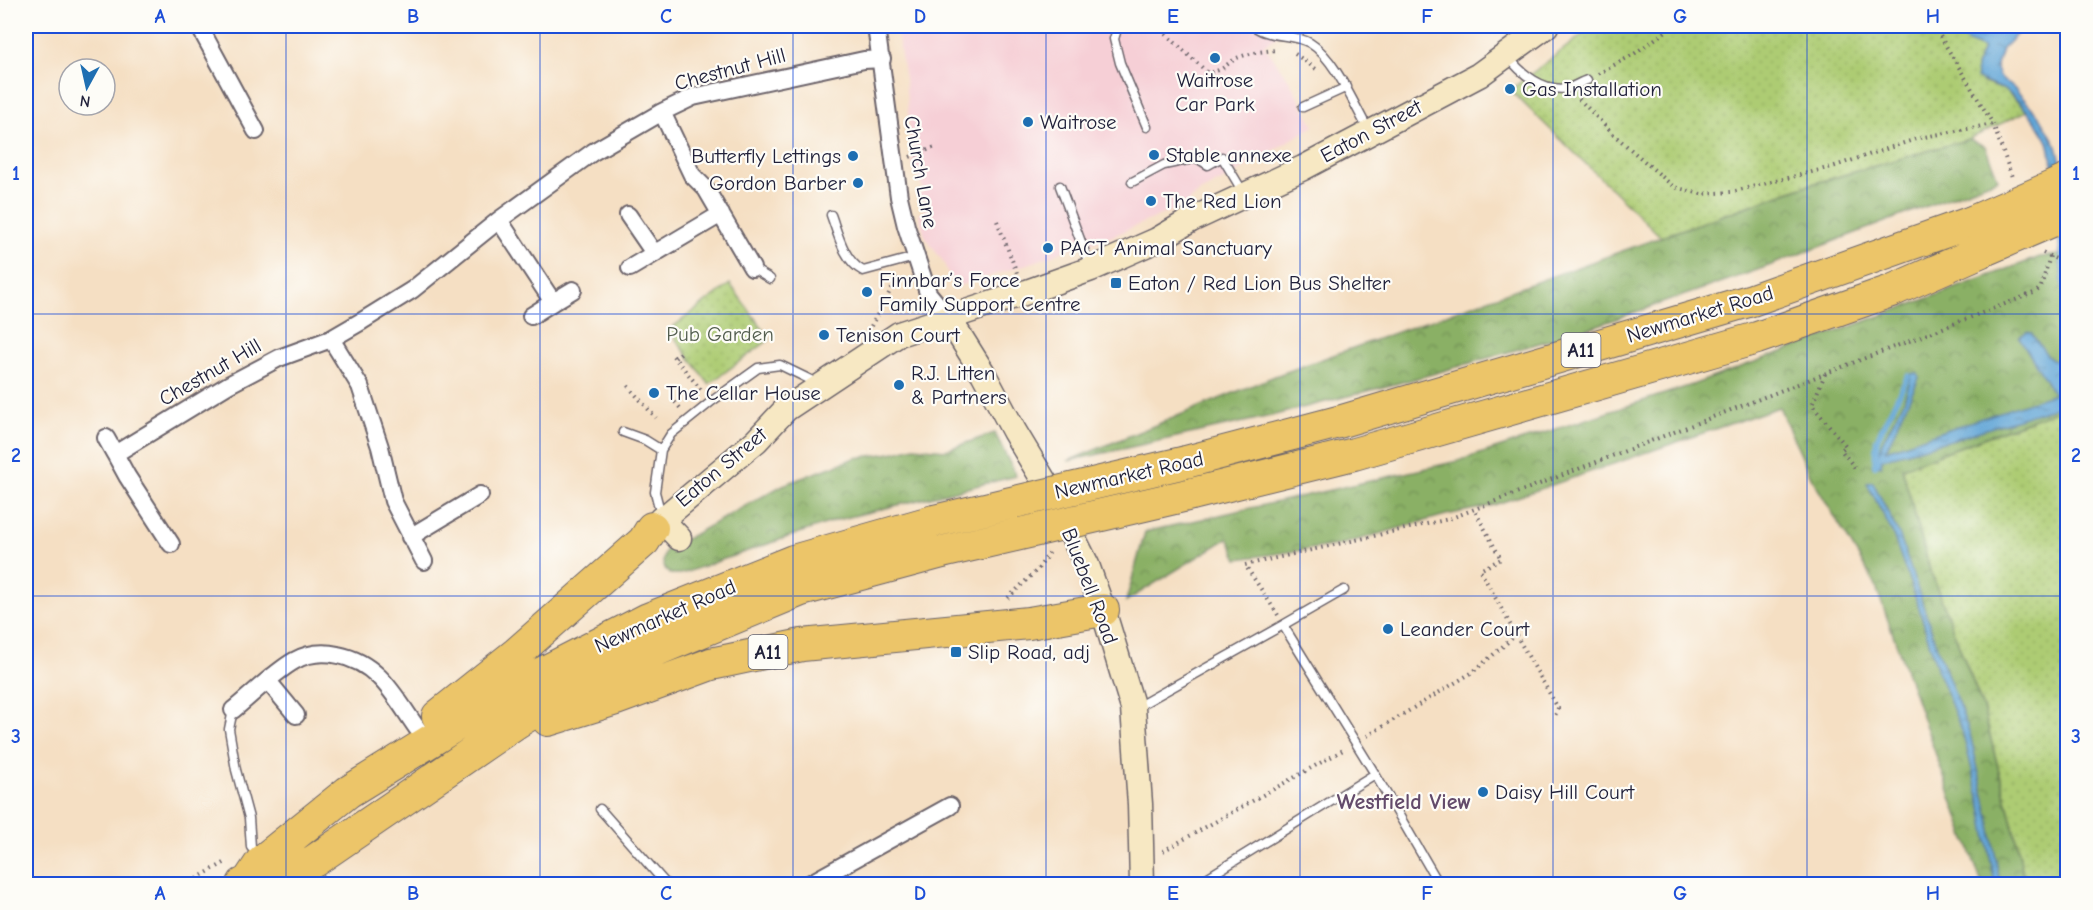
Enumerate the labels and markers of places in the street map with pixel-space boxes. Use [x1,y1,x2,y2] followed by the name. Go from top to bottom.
[1208,51,1222,65] marker: Waitrose Car Park
[1175,68,1255,116] place label: Waitrose Car Park
[1522,77,1662,101] place label: Gas Installation
[1503,82,1517,96] marker: Gas Installation
[1040,110,1117,134] place label: Waitrose
[1021,115,1035,129] marker: Waitrose
[1166,143,1292,167] place label: Stable annexe
[691,144,841,168] place label: Butterfly Lettings
[1147,148,1161,162] marker: Stable annexe
[846,149,860,163] marker: Butterfly Lettings
[709,171,847,195] place label: Gordon Barber
[851,176,865,190] marker: Gordon Barber
[1163,189,1282,213] place label: The Red Lion
[1144,194,1158,208] marker: The Red Lion
[1060,236,1272,260] place label: PACT Animal Sanctuary
[1041,241,1055,255] marker: PACT Animal Sanctuary
[879,268,1080,316] place label: Finnbar’s Force Family Support Centre
[1128,271,1391,295] place label: Eaton / Red Lion Bus Shelter
[1109,276,1123,290] marker: Eaton / Red Lion Bus Shelter
[860,285,874,299] marker: Finnbar’s Force Family Support Centre
[836,323,961,347] place label: Tenison Court
[817,328,831,342] marker: Tenison Court
[911,361,1007,409] place label: R.J. Litten & Partners
[892,378,906,392] marker: R.J. Litten & Partners
[666,381,821,405] place label: The Cellar House
[647,386,661,400] marker: The Cellar House
[1400,617,1530,641] place label: Leander Court
[1381,622,1395,636] marker: Leander Court
[968,640,1090,664] place label: Slip Road, adj
[949,645,963,659] marker: Slip Road, adj
[1495,780,1635,804] place label: Daisy Hill Court
[1476,785,1490,799] marker: Daisy Hill Court

